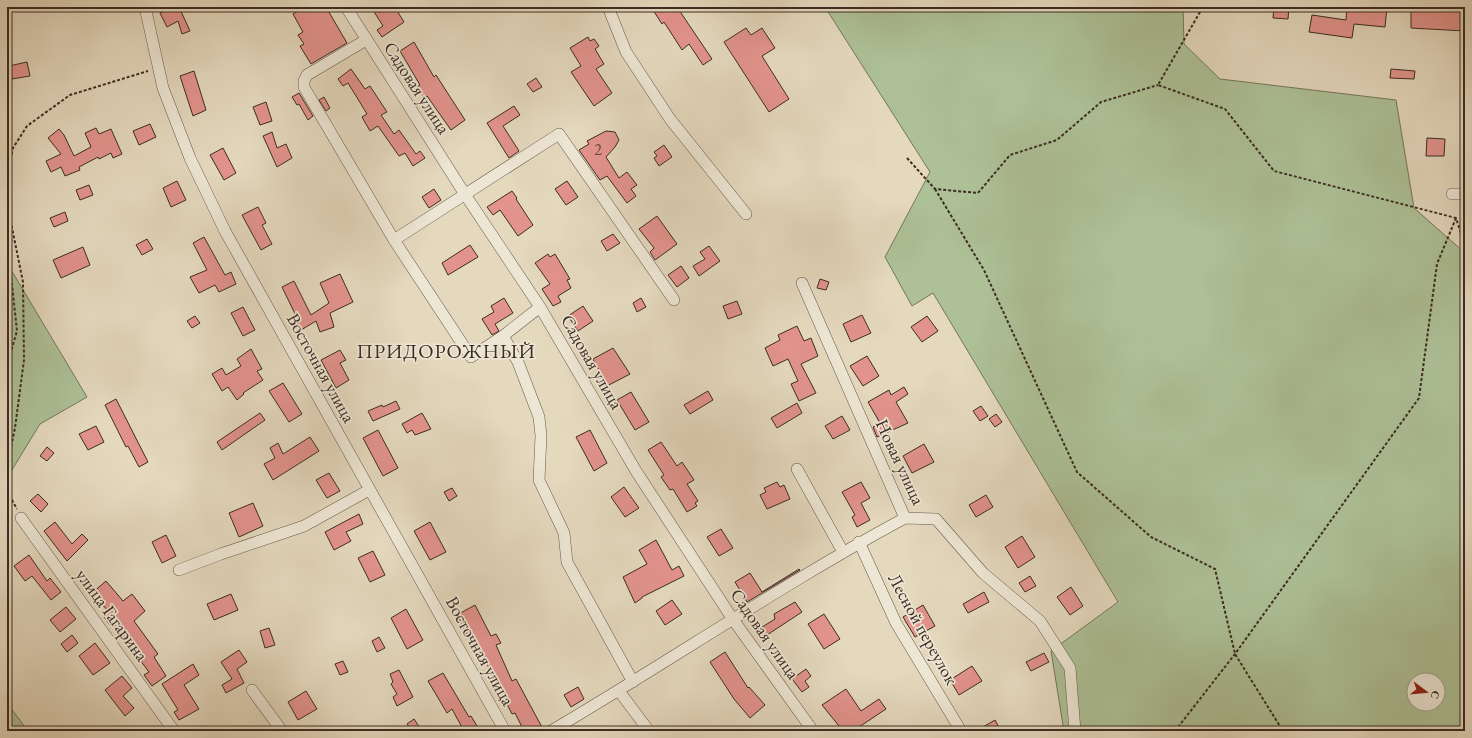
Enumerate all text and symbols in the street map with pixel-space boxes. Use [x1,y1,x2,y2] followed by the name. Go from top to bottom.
[379,37,456,139] street label: Садовая улица
[594,139,602,160] house number: 2
[282,309,361,427] street label: Восточная улица
[556,310,629,414] street label: Садовая улица
[356,338,536,364] district label: ПРИДОРОЖНЫЙ
[871,415,931,509] street label: Новая улица
[71,564,154,666] street label: улица Гагарина
[883,569,964,689] street label: Лесной переулок
[726,584,806,684] street label: Садовая улица
[441,592,520,710] street label: Восточная улица
[1406,672,1446,712] north arrow
[1428,689,1443,701] text: С

